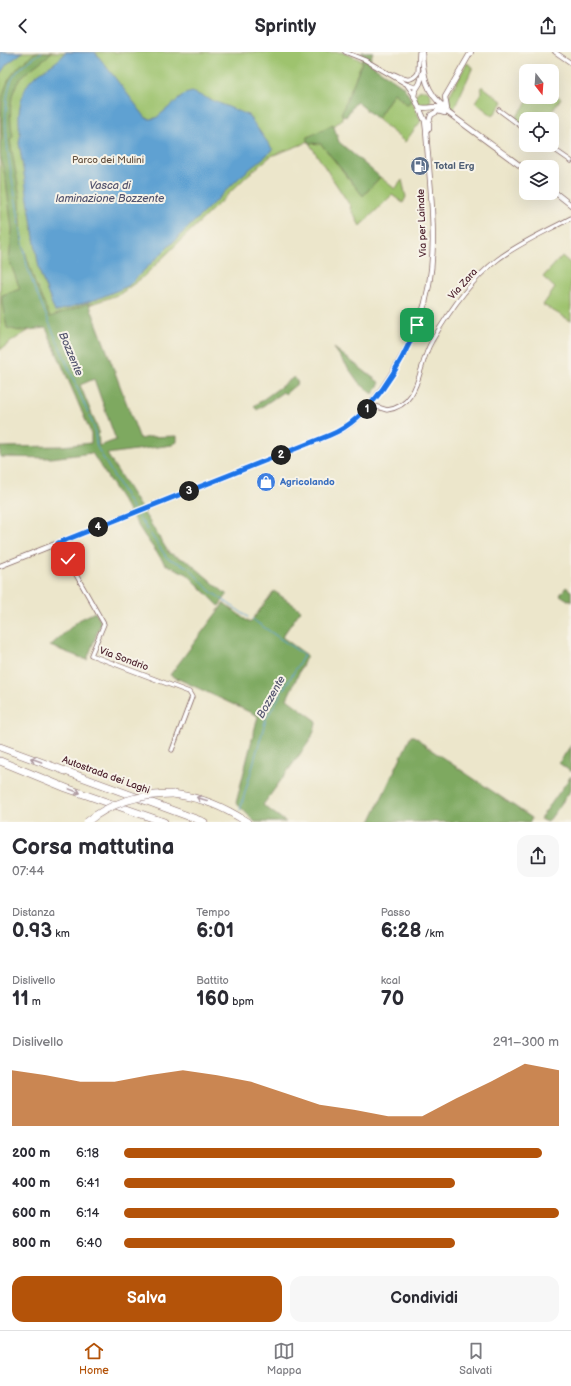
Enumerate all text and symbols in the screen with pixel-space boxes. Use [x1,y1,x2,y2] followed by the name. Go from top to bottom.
[12,15,34,37] icon: back
[537,15,559,37] icon: share
[255,16,316,37] text: Sprintly
[519,64,559,104] north arrow
[519,64,559,200] map controls
[519,112,559,152] button: locate
[72,154,144,166] park label: Parco dei Mulini
[409,155,431,177] fuel station icon: Total Erg
[434,160,475,172] place label: Total Erg
[519,160,559,200] button: layers
[56,179,165,205] water label: Vasca di laminazione Bozzente
[415,189,429,257] street label: Via per Lainate
[446,266,480,302] street label: Via Zara
[400,308,434,342] pin
[406,314,428,336] icon: arrive
[56,330,86,378] water label: Bozzente
[357,399,377,419] pin: 1
[365,402,369,415] text: 1
[271,445,291,465] pin: 2
[278,448,284,461] text: 2
[255,471,277,493] shop icon: Agricolando
[279,476,335,488] place label: Agricolando
[179,481,199,501] pin: 3
[186,484,192,497] text: 3
[88,517,108,537] pin: 4
[95,520,101,533] text: 4
[51,542,85,576] pin
[57,548,79,570] icon: check
[98,645,151,674] street label: Via Sondrio
[254,673,288,720] water label: Bozzente
[60,754,152,796] street label: Autostrada dei Laghi
[31,755,43,763] one-way arrow
[69,788,82,795] one-way arrow
[197,795,209,803] one-way arrow
[12,834,174,861] text: Corsa mattutina
[517,835,559,877] button: share
[12,863,45,879] text: 07:44
[12,906,55,919] text: Distanza
[196,906,230,919] text: Tempo
[381,906,411,919] text: Passo
[12,919,52,943] text: 0.93
[196,919,234,943] text: 6:01
[381,919,422,943] text: 6:28
[52,927,70,940] text: km
[422,927,444,940] text: /km
[12,974,55,987] text: Dislivello
[196,974,229,987] text: Battito
[381,974,400,987] text: kcal
[12,987,29,1011] text: 11
[196,987,229,1011] text: 160
[381,987,404,1011] text: 70
[29,995,41,1008] text: m
[229,995,254,1008] text: bpm
[12,1034,63,1050] text: Dislivello
[493,1034,559,1050] text: 291–300 m
[12,1145,50,1161] text: 200 m
[76,1145,99,1161] text: 6:18
[12,1175,50,1191] text: 400 m
[76,1175,100,1191] text: 6:41
[12,1205,51,1221] text: 600 m
[76,1205,100,1221] text: 6:14
[12,1235,51,1251] text: 800 m
[76,1235,102,1251] text: 6:40
[12,1276,282,1322] button: Salva
[290,1276,559,1322] button: Condividi
[79,1340,109,1377] tab: Home
[267,1340,301,1377] tab: Mappa
[459,1340,492,1377] tab: Salvati

